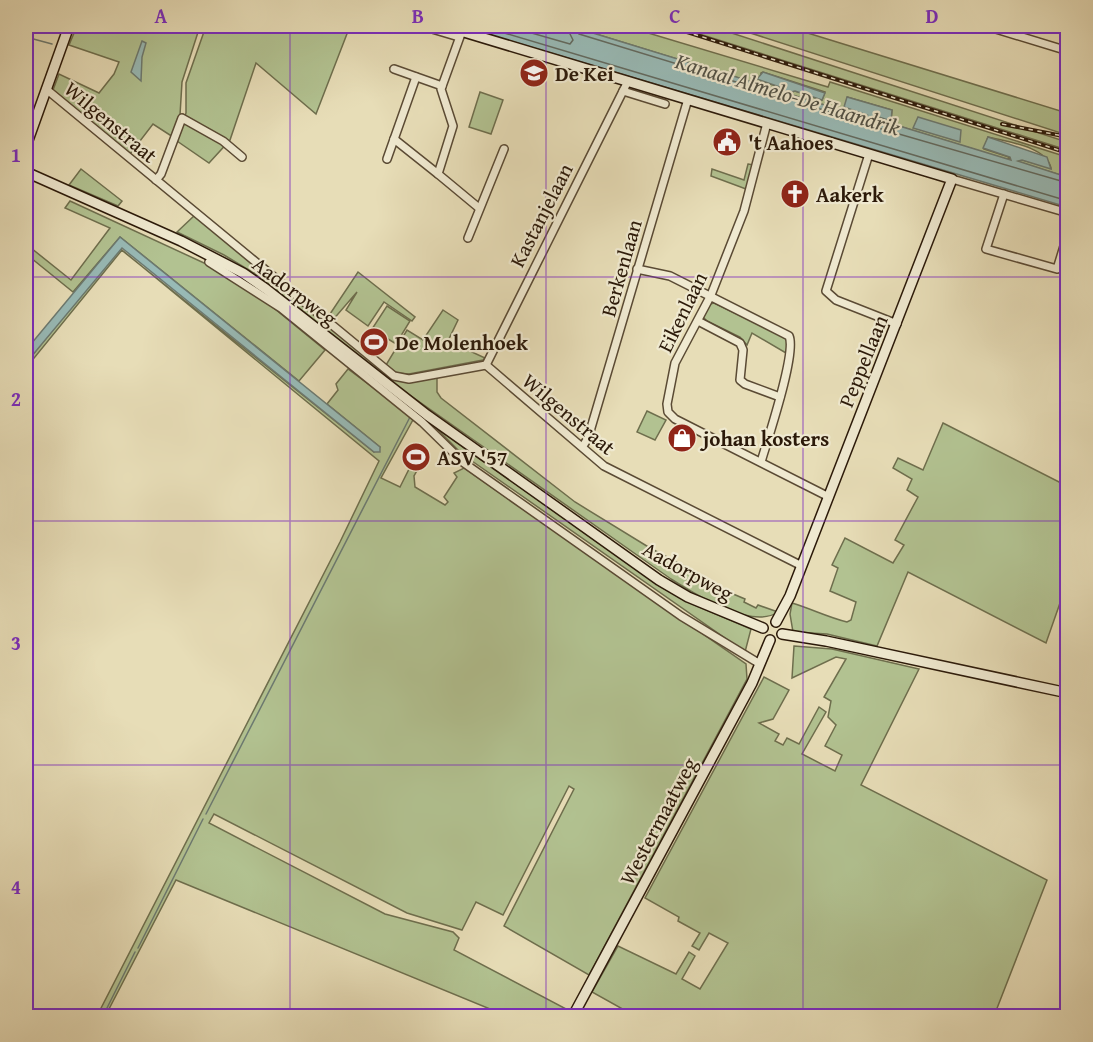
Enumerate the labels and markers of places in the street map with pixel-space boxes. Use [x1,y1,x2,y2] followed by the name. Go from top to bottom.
[518,57,550,89] school or university icon: De Kei
[555,58,614,89] place label: De Kei
[711,126,743,158] public building icon: 't Aahoes
[748,127,834,158] place label: 't Aahoes
[779,178,811,210] church icon: Aakerk
[816,179,885,210] place label: Aakerk
[358,326,390,358] sports icon: De Molenhoek
[395,327,529,358] place label: De Molenhoek
[666,422,698,454] shop icon: johan kosters
[699,423,829,454] place label: johan kosters
[400,441,432,473] sports icon: ASV '57
[437,442,508,473] place label: ASV '57

